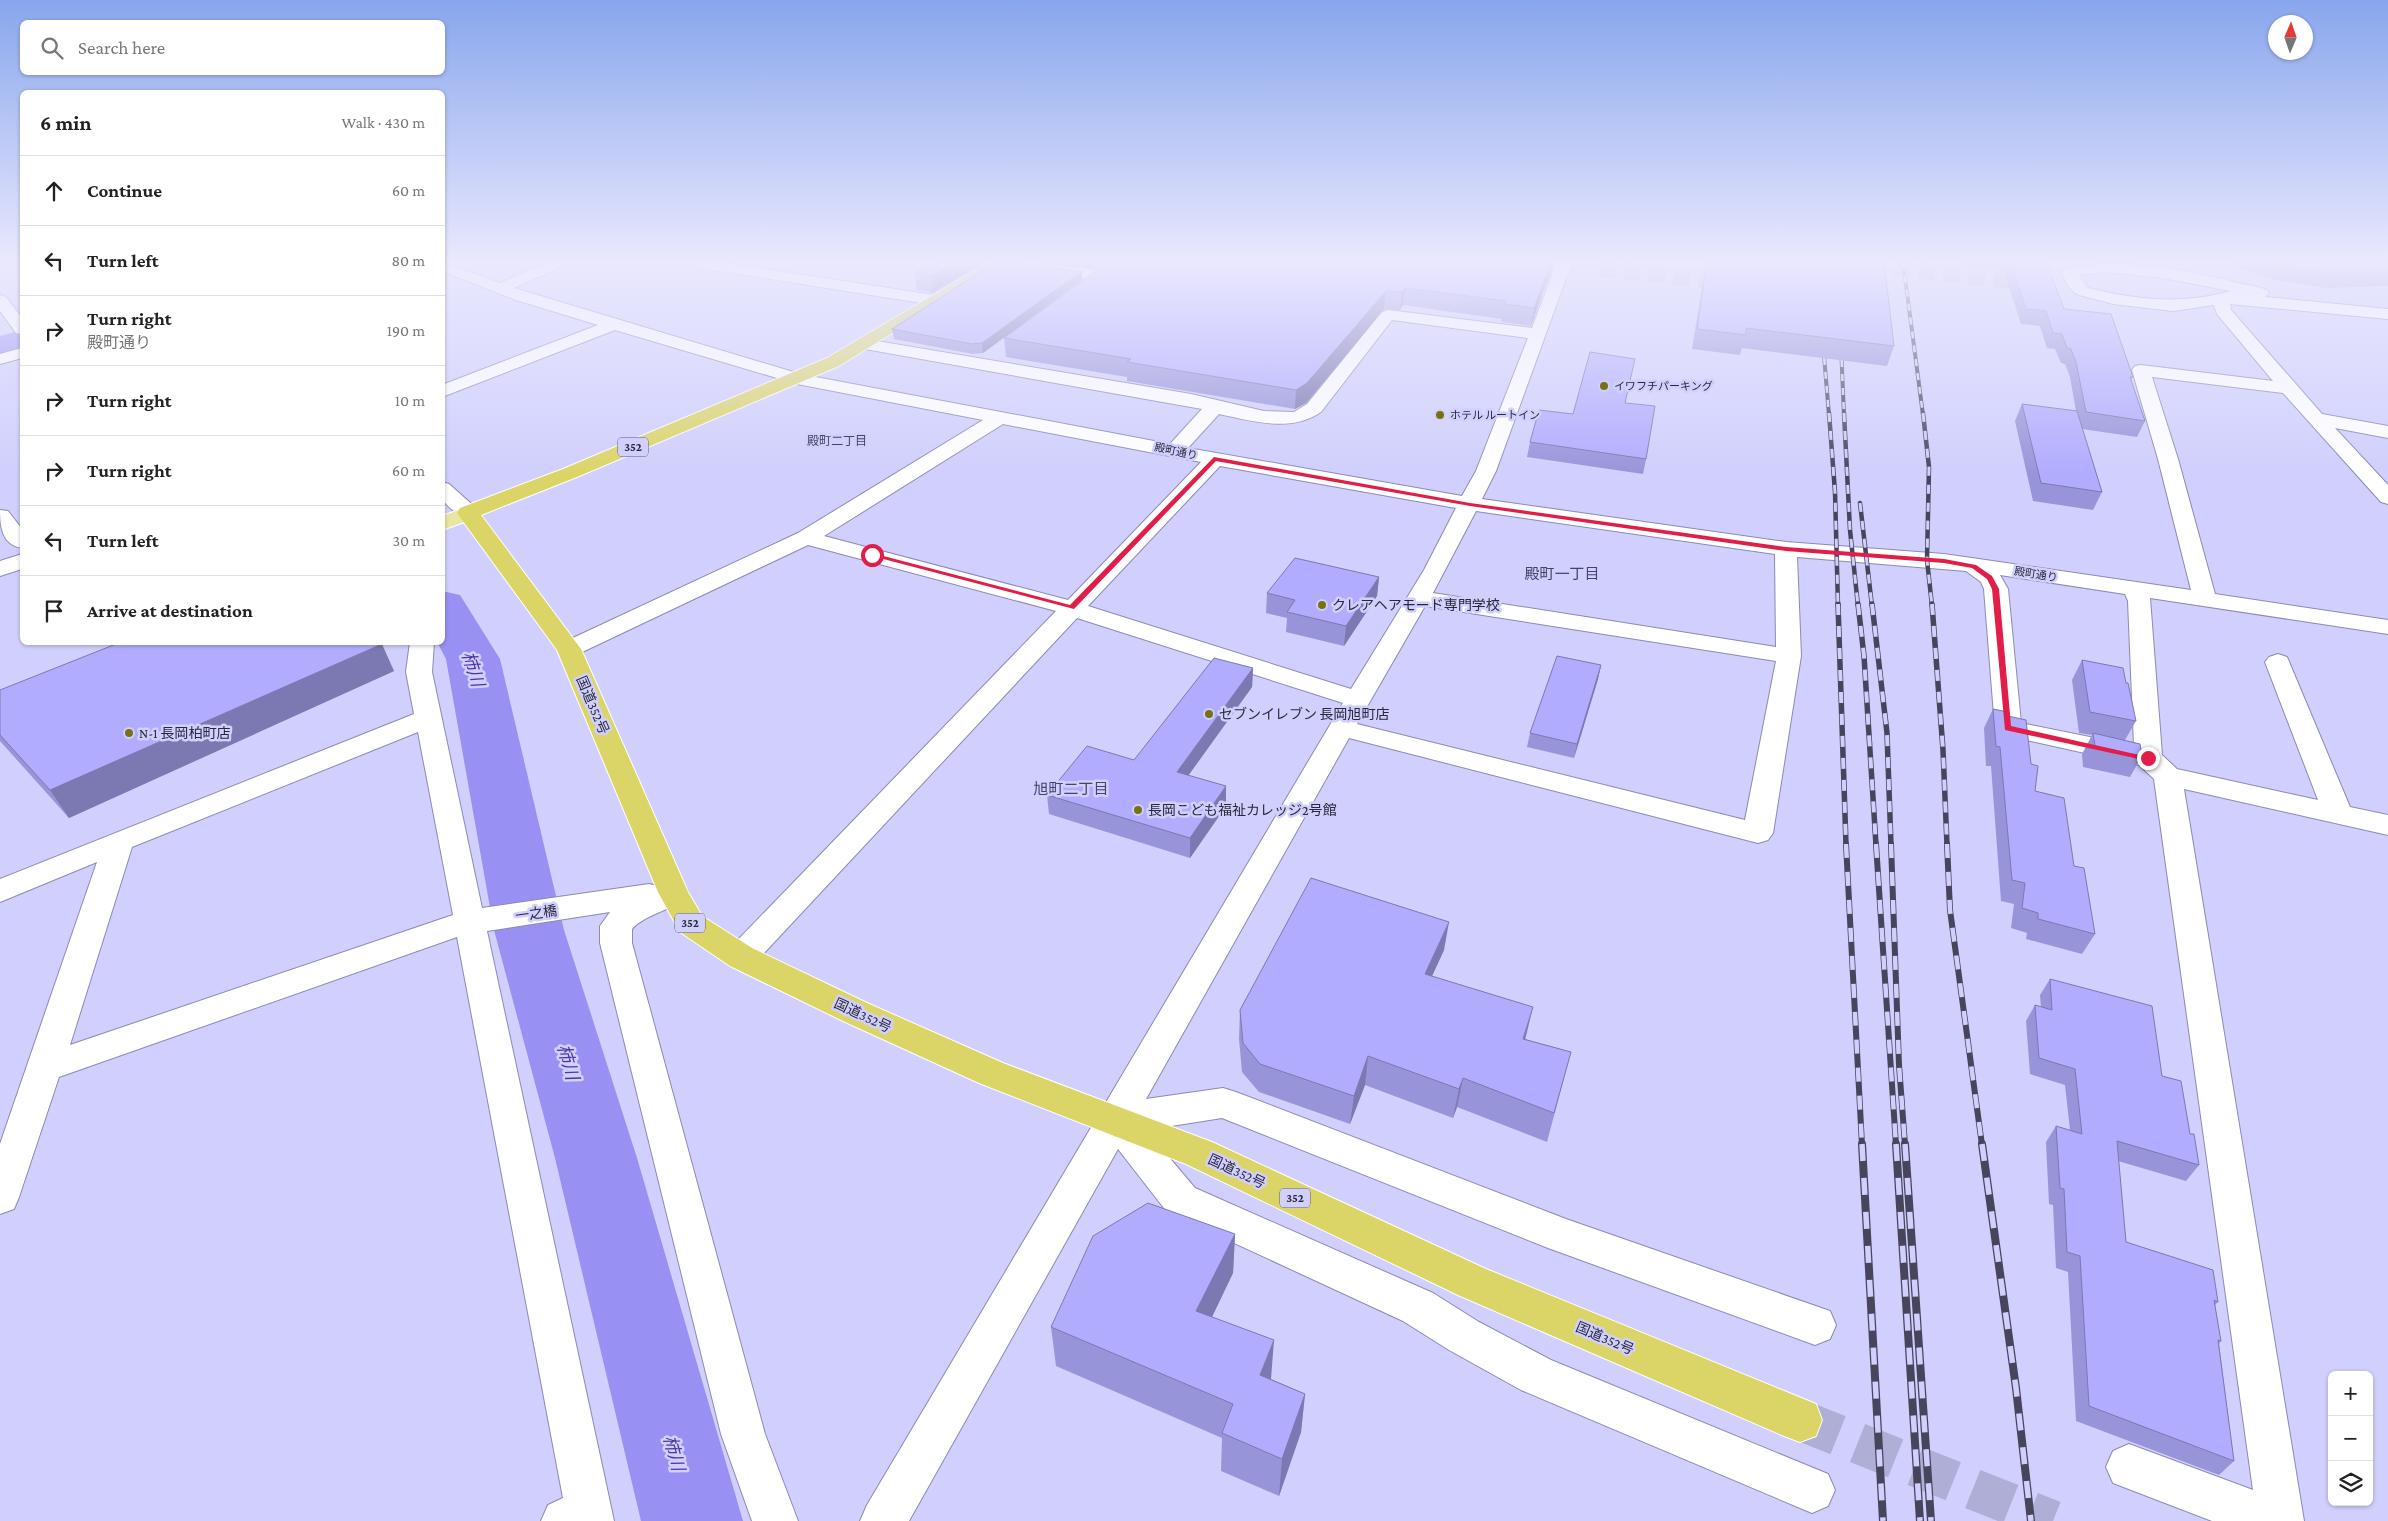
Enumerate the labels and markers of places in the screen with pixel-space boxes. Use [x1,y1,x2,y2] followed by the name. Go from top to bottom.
[1598,380,1610,392] marker: イワフチパーキング
[1614,380,1713,392] place label: イワフチパーキング
[1434,409,1446,421] marker: ホテル ルートイン
[1450,409,1540,421] place label: ホテル ルートイン
[1332,597,1500,613] place label: クレアヘアモード専門学校
[1316,599,1328,611] marker: クレアヘアモード専門学校
[1219,706,1390,722] place label: セブンイレブン 長岡旭町店
[1203,708,1215,720] marker: セブンイレブン 長岡旭町店
[139,725,230,741] place label: N-1 長岡柏町店
[123,727,135,739] marker: N-1 長岡柏町店
[1148,802,1337,818] place label: 長岡こども福祉カレッジ2号館
[1132,804,1144,816] marker: 長岡こども福祉カレッジ2号館

